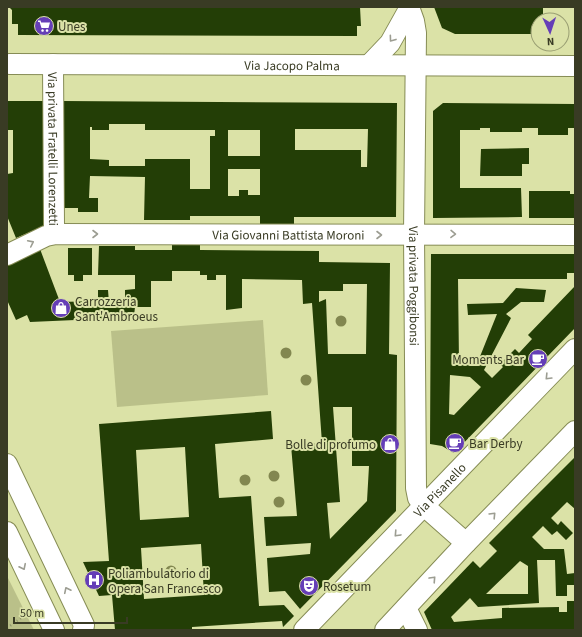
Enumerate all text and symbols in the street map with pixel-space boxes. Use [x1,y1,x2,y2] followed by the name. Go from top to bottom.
[530,12,570,52] north arrow
[33,15,55,37] supermarket icon: Unes
[58,18,86,36] place label: Unes
[546,34,555,49] text: N
[389,35,397,42] one-way arrow
[244,57,340,75] street label: Via Jacopo Palma
[43,72,62,226] street label: Via privata Fratelli Lorenzetti
[212,226,365,245] street label: Via Giovanni Battista Moroni
[404,226,423,346] street label: Via privata Poggibonsi
[92,230,98,238] one-way arrow
[450,230,456,238] one-way arrow
[376,231,382,239] one-way arrow
[27,240,35,248] one-way arrow
[75,293,158,326] place label: Carrozzeria Sant'Ambroeus
[50,297,72,319] shop icon: Carrozzeria Sant'Ambroeus
[527,348,549,370] cafe icon: Moments Bar
[452,351,524,369] place label: Moments Bar
[545,372,553,380] one-way arrow
[444,432,466,454] cafe icon: Bar Derby
[379,433,401,455] shop icon: Bolle di profumo
[469,435,522,453] place label: Bar Derby
[285,436,376,454] place label: Bolle di profumo
[410,459,470,521] street label: Via Pisanello
[488,512,496,520] one-way arrow
[394,529,401,536] one-way arrow
[18,563,26,571] one-way arrow
[108,565,221,598] place label: Poliambulatorio di Opera San Francesco
[83,569,105,591] hospital icon: Poliambulatorio di Opera San Francesco
[298,575,320,597] theatre icon: Rosetum
[428,576,435,584] one-way arrow
[323,578,371,596] place label: Rosetum
[64,587,72,594] one-way arrow
[14,599,127,625] scale bar
[20,605,44,622] text: 50 m

